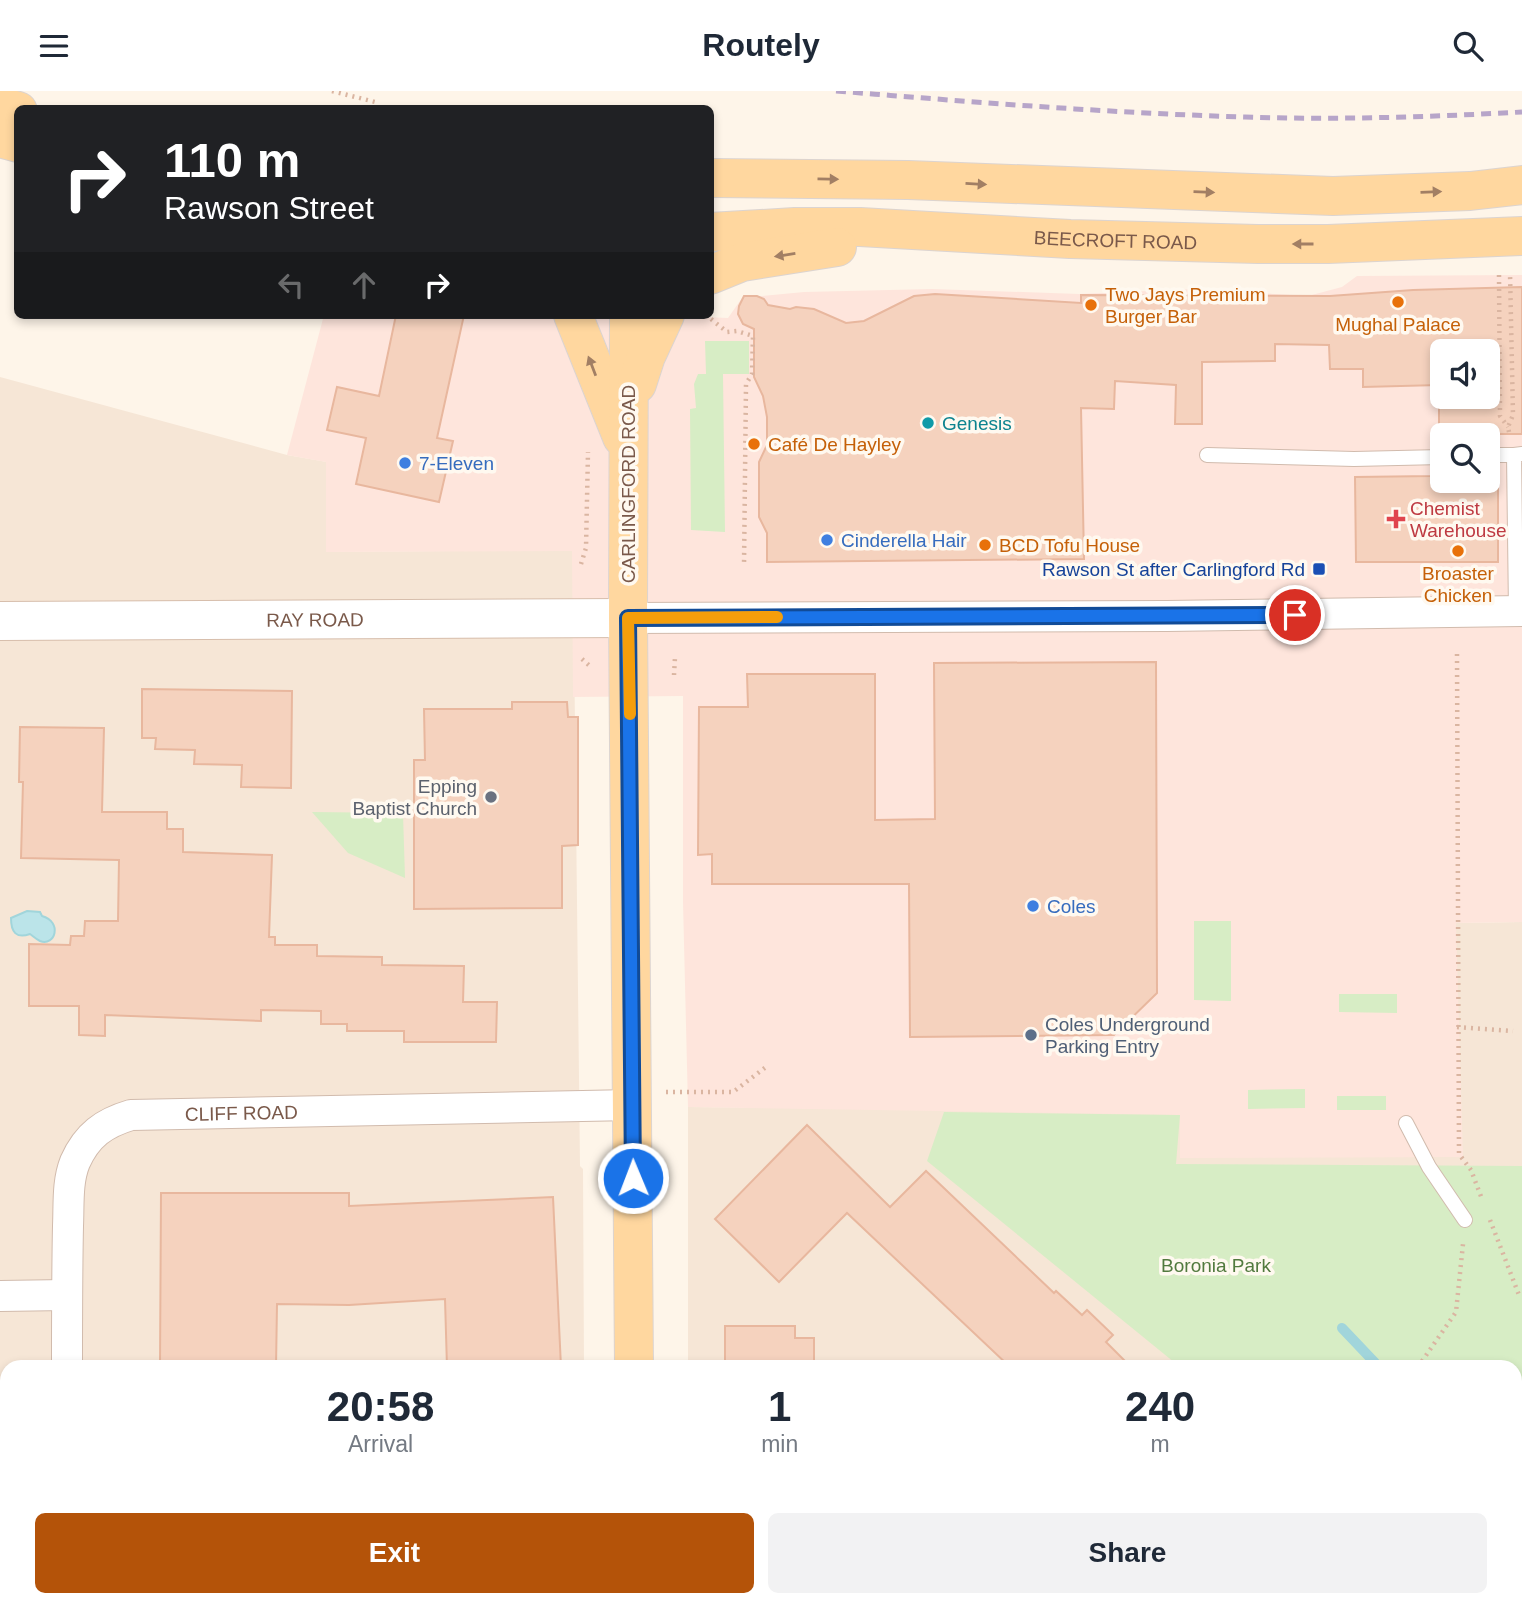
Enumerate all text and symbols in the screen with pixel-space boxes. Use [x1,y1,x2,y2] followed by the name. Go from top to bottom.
[35,27,73,65] icon: menu
[702,27,820,63] text: Routely
[1449,27,1487,65] icon: search
[49,133,140,224] icon: right
[164,133,300,187] text: 110 m
[817,173,839,185] one-way arrow
[965,178,987,189] one-way arrow
[1193,186,1215,197] one-way arrow
[1420,187,1442,198] one-way arrow
[164,190,374,226] text: Rawson Street
[1033,226,1197,253] street label: BEECROFT ROAD
[1292,238,1314,250] one-way arrow
[774,250,796,261] one-way arrow
[272,266,310,304] icon: left
[345,266,383,304] icon: ahead
[418,266,456,304] icon: right
[1105,284,1265,327] place label: Two Jays Premium Burger Bar
[1390,294,1406,310] marker: Mughal Palace
[1083,297,1099,313] marker: Two Jays Premium Burger Bar
[1335,314,1461,335] place label: Mughal Palace
[1430,339,1500,493] map controls
[1430,339,1500,409] button: sound
[586,356,597,377] one-way arrow
[618,385,639,583] street label: CARLINGFORD ROAD
[942,413,1012,434] place label: Genesis
[920,415,936,431] marker: Genesis
[1430,423,1500,493] button: search
[768,434,902,455] place label: Café De Hayley
[746,436,762,452] marker: Café De Hayley
[419,453,494,474] place label: 7-Eleven
[397,455,413,471] marker: 7-Eleven
[1410,498,1506,541] place label: Chemist Warehouse
[1388,511,1404,527] marker: Chemist Warehouse
[841,530,967,551] place label: Cinderella Hair
[819,532,835,548] marker: Cinderella Hair
[999,535,1140,556] place label: BCD Tofu House
[977,537,993,553] marker: BCD Tofu House
[1450,543,1466,559] marker: Broaster Chicken
[1042,559,1305,580] place label: Rawson St after Carlingford Rd
[1311,561,1327,577] marker: Rawson St after Carlingford Rd
[1422,563,1495,606] place label: Broaster Chicken
[1265,585,1325,645] pin
[1276,596,1314,634] icon: arrive
[266,609,364,630] street label: RAY ROAD
[352,776,477,819] place label: Epping Baptist Church
[483,789,499,805] marker: Epping Baptist Church
[1047,896,1096,917] place label: Coles
[1025,898,1041,914] marker: Coles
[1045,1014,1210,1057] place label: Coles Underground Parking Entry
[1023,1027,1039,1043] marker: Coles Underground Parking Entry
[185,1101,298,1124] street label: CLIFF ROAD
[596,1141,670,1215] position arrow
[1161,1255,1271,1276] park label: Boronia Park
[327,1383,434,1430] text: 20:58
[768,1383,791,1430] text: 1
[1125,1383,1195,1430] text: 240
[348,1431,413,1457] text: Arrival
[761,1431,798,1457] text: min
[1151,1431,1170,1457] text: m
[35,1513,754,1593] button: Exit
[768,1513,1487,1593] button: Share

